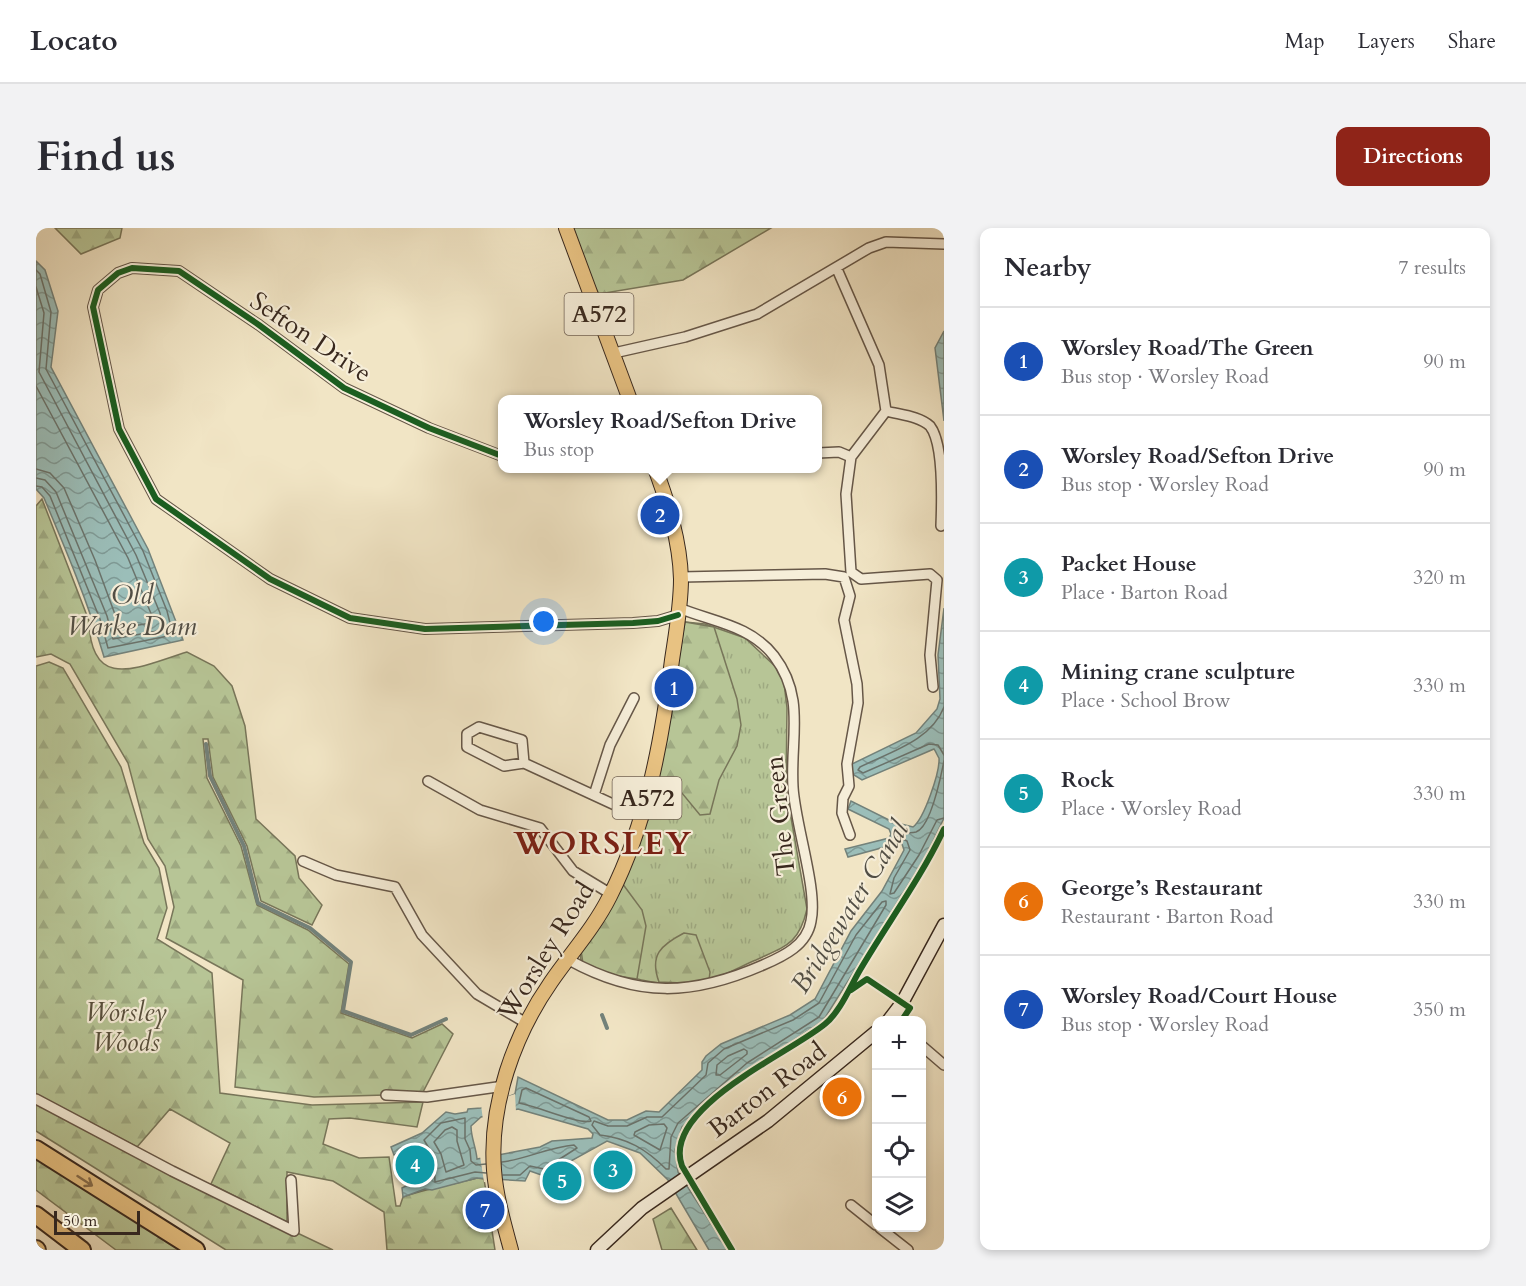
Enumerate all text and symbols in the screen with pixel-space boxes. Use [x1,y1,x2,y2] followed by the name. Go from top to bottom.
[30,22,118,60] text: Locato
[1285,27,1325,56] text: Map
[1358,27,1415,56] text: Layers
[1448,27,1496,56] text: Share
[1336,127,1490,186] button: Directions
[36,128,176,185] text: Find us
[1004,250,1092,285] text: Nearby
[1398,254,1466,281] text: 7 results
[243,283,379,391] street label: Sefton Drive
[564,293,634,335] road number: A572
[1061,333,1314,363] text: Worsley Road/The Green
[1018,348,1029,375] text: 1
[1423,348,1466,375] text: 90 m
[1061,363,1269,390] text: Bus stop · Worsley Road
[498,395,822,473] popup
[523,406,797,436] text: Worsley Road/Sefton Drive
[523,436,594,463] text: Bus stop
[1061,441,1334,471] text: Worsley Road/Sefton Drive
[1018,456,1029,483] text: 2
[1423,456,1466,483] text: 90 m
[1061,471,1269,498] text: Bus stop · Worsley Road
[640,492,680,538] pin: 2
[1061,549,1197,579] text: Packet House
[1018,564,1029,591] text: 3
[1413,564,1466,591] text: 320 m
[67,577,198,645] water label: Old Warke Dam
[1061,579,1228,606] text: Place · Barton Road
[529,607,558,636] your location
[1061,657,1295,687] text: Mining crane sculpture
[654,666,694,710] pin: 1
[1018,672,1029,699] text: 4
[1413,672,1466,699] text: 330 m
[1061,687,1231,714] text: Place · School Brow
[756,754,804,878] street label: The Green
[1061,765,1114,795] text: Rock
[612,777,682,819] road number: A572
[1018,780,1029,807] text: 5
[1413,780,1466,807] text: 330 m
[1061,795,1242,822] text: Place · Worsley Road
[782,813,918,1000] water label: Bridgewater Canal
[513,822,692,866] district label: WORSLEY
[1061,873,1263,903] text: George’s Restaurant
[489,875,603,1028] street label: Worsley Road
[1018,888,1029,915] text: 6
[1413,888,1466,915] text: 330 m
[1061,903,1273,930] text: Restaurant · Barton Road
[1061,981,1338,1011] text: Worsley Road/Court House
[85,995,167,1060] park label: Worsley Woods
[1018,996,1029,1023] text: 7
[1413,996,1466,1023] text: 350 m
[1061,1011,1269,1038] text: Bus stop · Worsley Road
[872,1016,926,1232] map controls
[872,1016,926,1070] button: +
[701,1034,833,1146] street label: Barton Road
[872,1070,926,1124] button: −
[822,1074,862,1120] pin: 6
[872,1124,926,1178] button: locate
[396,1142,434,1188] pin: 4
[594,1148,632,1192] pin: 3
[542,1158,582,1204] pin: 5
[76,1175,93,1187] one-way arrow
[872,1178,926,1232] button: layers
[466,1188,504,1232] pin: 7
[54,1208,140,1236] scale bar
[63,1210,97,1232] text: 50 m

